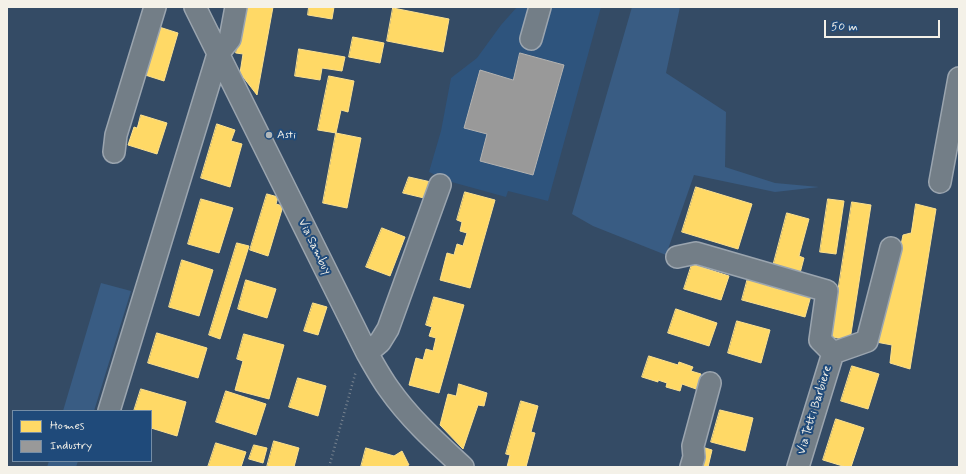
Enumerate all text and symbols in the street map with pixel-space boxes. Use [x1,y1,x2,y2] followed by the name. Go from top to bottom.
[826,12,942,38] scale bar
[831,19,858,35] text: 50 m
[277,128,296,142] place label: Asti
[264,130,274,140] marker: Asti
[294,217,334,277] street label: Via Sambuy
[795,364,835,456] street label: Via Tetti Barbiere
[12,410,152,462] legend
[50,418,85,434] text: Homes
[50,438,92,454] text: Industry

